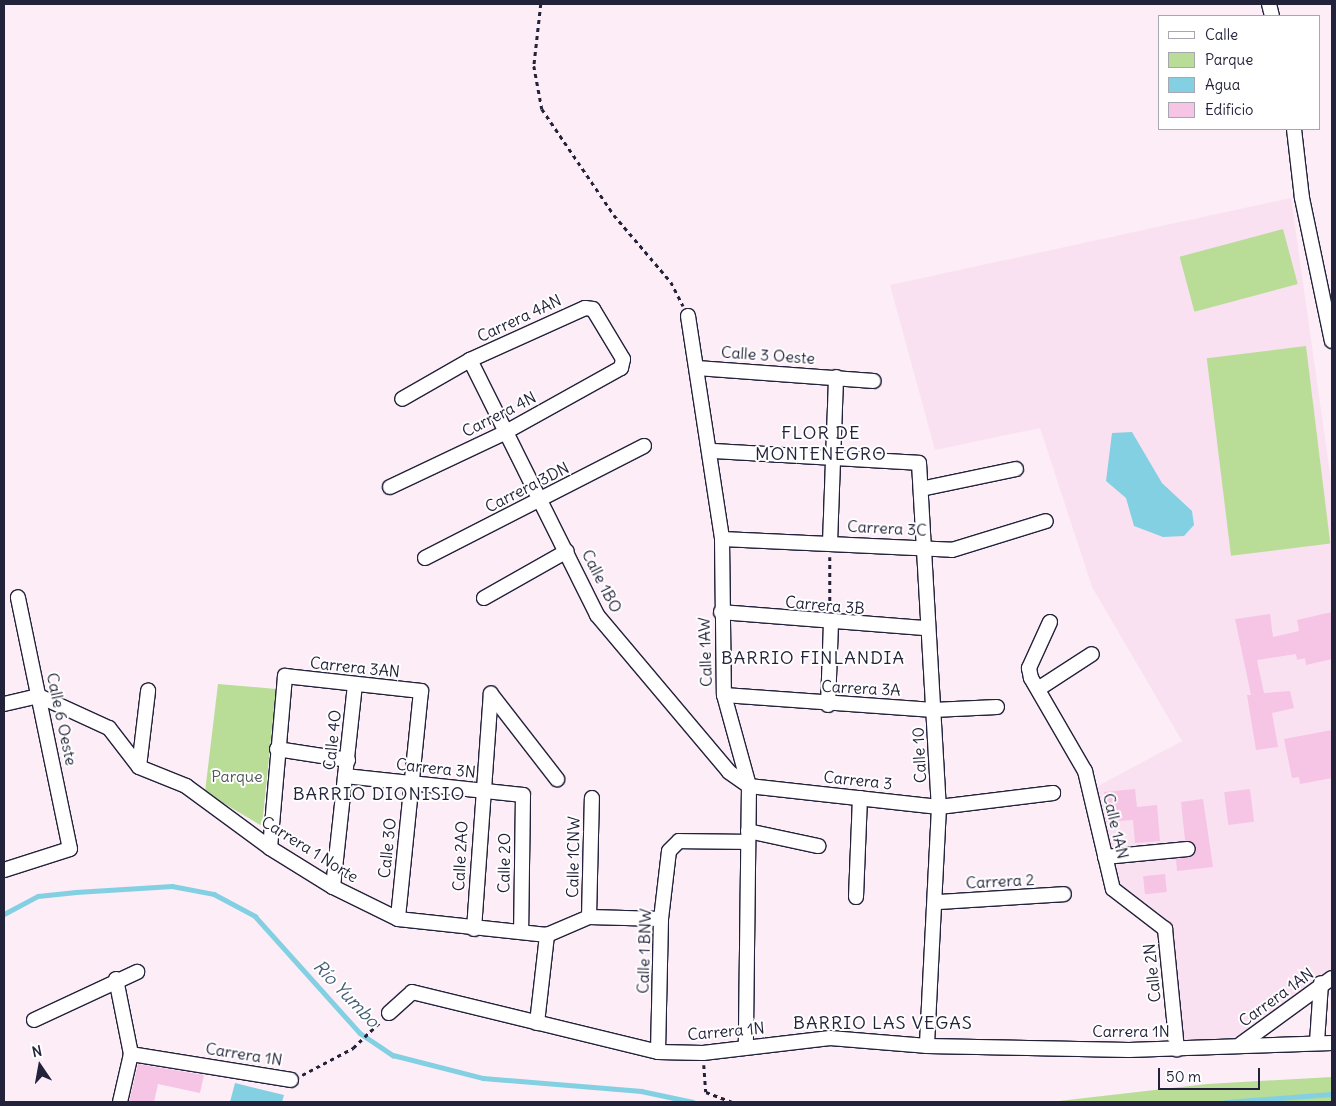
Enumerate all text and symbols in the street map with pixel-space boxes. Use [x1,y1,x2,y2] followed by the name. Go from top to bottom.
[1158,15,1321,130] legend
[1205,25,1238,44] text: Calle
[1205,50,1253,69] text: Parque
[1205,75,1240,94] text: Agua
[1205,100,1253,119] text: Edificio
[474,290,564,346] street label: Carrera 4AN
[720,342,816,368] street label: Calle 3 Oeste
[459,387,539,441] street label: Carrera 4N
[754,423,888,466] district label: FLOR DE MONTENEGRO
[482,458,572,516] street label: Carrera 3DN
[847,516,927,540] street label: Carrera 3C
[578,546,626,616] street label: Calle 1BO
[785,592,865,618] street label: Carrera 3B
[694,617,716,687] street label: Calle 1AW
[719,647,907,669] district label: BARRIO FINLANDIA
[309,653,401,681] street label: Carrera 3AN
[43,671,81,767] street label: Calle 6 Oeste
[821,676,901,700] street label: Carrera 3A
[319,709,345,771] street label: Calle 4O
[908,727,930,783] street label: Calle 10
[395,754,477,782] street label: Carrera 3N
[211,766,263,786] park label: Parque
[823,767,893,793] street label: Carrera 3
[291,783,467,805] district label: BARRIO DIONISIO
[1099,791,1133,861] street label: Calle 1AN
[258,812,362,886] street label: Carrera 1 Norte
[563,816,583,898] street label: Calle 1CNW
[374,817,400,879] street label: Calle 3O
[449,820,471,892] street label: Calle 2AO
[494,833,514,893] street label: Calle 2O
[965,870,1035,892] street label: Carrera 2
[633,908,655,994] street label: Calle 1 BNW
[1139,943,1165,1003] street label: Calle 2N
[309,956,383,1032] water label: Río Yumbo
[1235,963,1317,1031] street label: Carrera 1AN
[791,1012,975,1034] district label: BARRIO LAS VEGAS
[687,1018,765,1044] street label: Carrera 1N
[1092,1021,1170,1041] street label: Carrera 1N
[204,1038,284,1070] street label: Carrera 1N
[15,1041,65,1091] north arrow
[30,1042,43,1061] text: N
[1161,1058,1264,1090] scale bar
[1166,1067,1201,1086] text: 50 m

